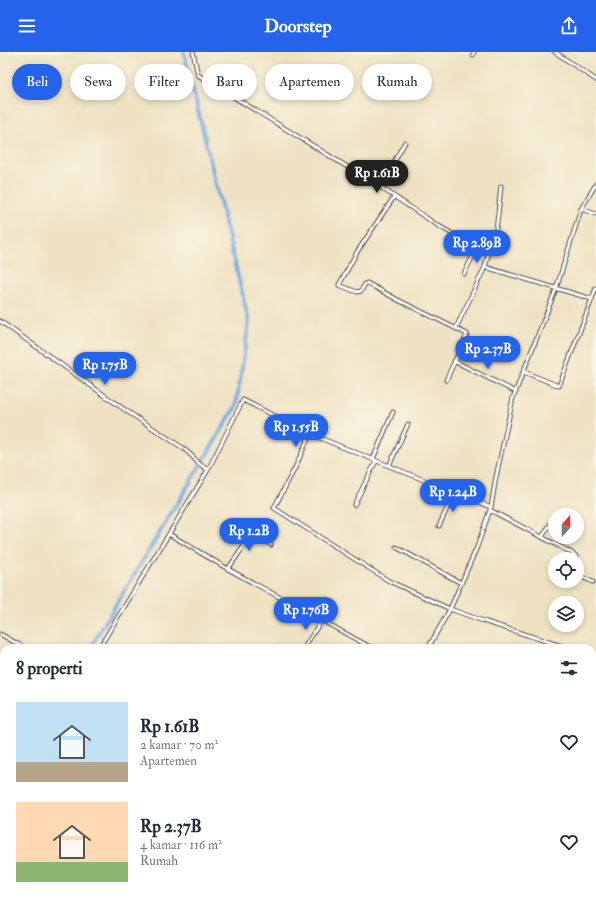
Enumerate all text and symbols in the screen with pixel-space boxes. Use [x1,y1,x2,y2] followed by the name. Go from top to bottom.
[16,15,38,37] icon: menu
[264,15,332,38] text: Doorstep
[558,15,580,37] icon: share
[12,64,62,100] chip: Beli
[70,64,126,100] chip: Sewa
[134,64,194,100] chip: Filter
[202,64,257,100] chip: Baru
[265,64,354,100] chip: Apartemen
[362,64,432,100] chip: Rumah
[336,160,418,194] pin: Rp 1.61B
[354,165,400,181] text: Rp 1.61B
[436,230,518,264] pin: Rp 2.89B
[452,235,502,251] text: Rp 2.89B
[447,336,529,370] pin: Rp 2.37B
[464,341,512,357] text: Rp 2.37B
[64,352,146,386] pin: Rp 1.75B
[82,357,128,373] text: Rp 1.75B
[255,414,337,448] pin: Rp 1.55B
[273,419,319,435] text: Rp 1.55B
[412,479,494,513] pin: Rp 1.24B
[429,484,477,500] text: Rp 1.24B
[548,508,584,544] north arrow
[548,508,584,632] map controls
[212,518,286,552] pin: Rp 1.2B
[229,523,269,539] text: Rp 1.2B
[548,552,584,588] button: locate
[548,596,584,632] button: layers
[265,597,347,631] pin: Rp 1.76B
[283,602,329,618] text: Rp 1.76B
[558,657,580,679] icon: filters
[16,658,83,679] text: 8 properti
[140,716,199,737] text: Rp 1.61B
[48,718,96,766] icon: home
[558,731,580,753] icon: heart
[140,737,218,753] text: 2 kamar · 70 m²
[140,753,197,769] text: Apartemen
[140,816,202,837] text: Rp 2.37B
[48,818,96,866] icon: home
[558,831,580,853] icon: heart
[140,837,222,853] text: 4 kamar · 116 m²
[140,853,178,869] text: Rumah

